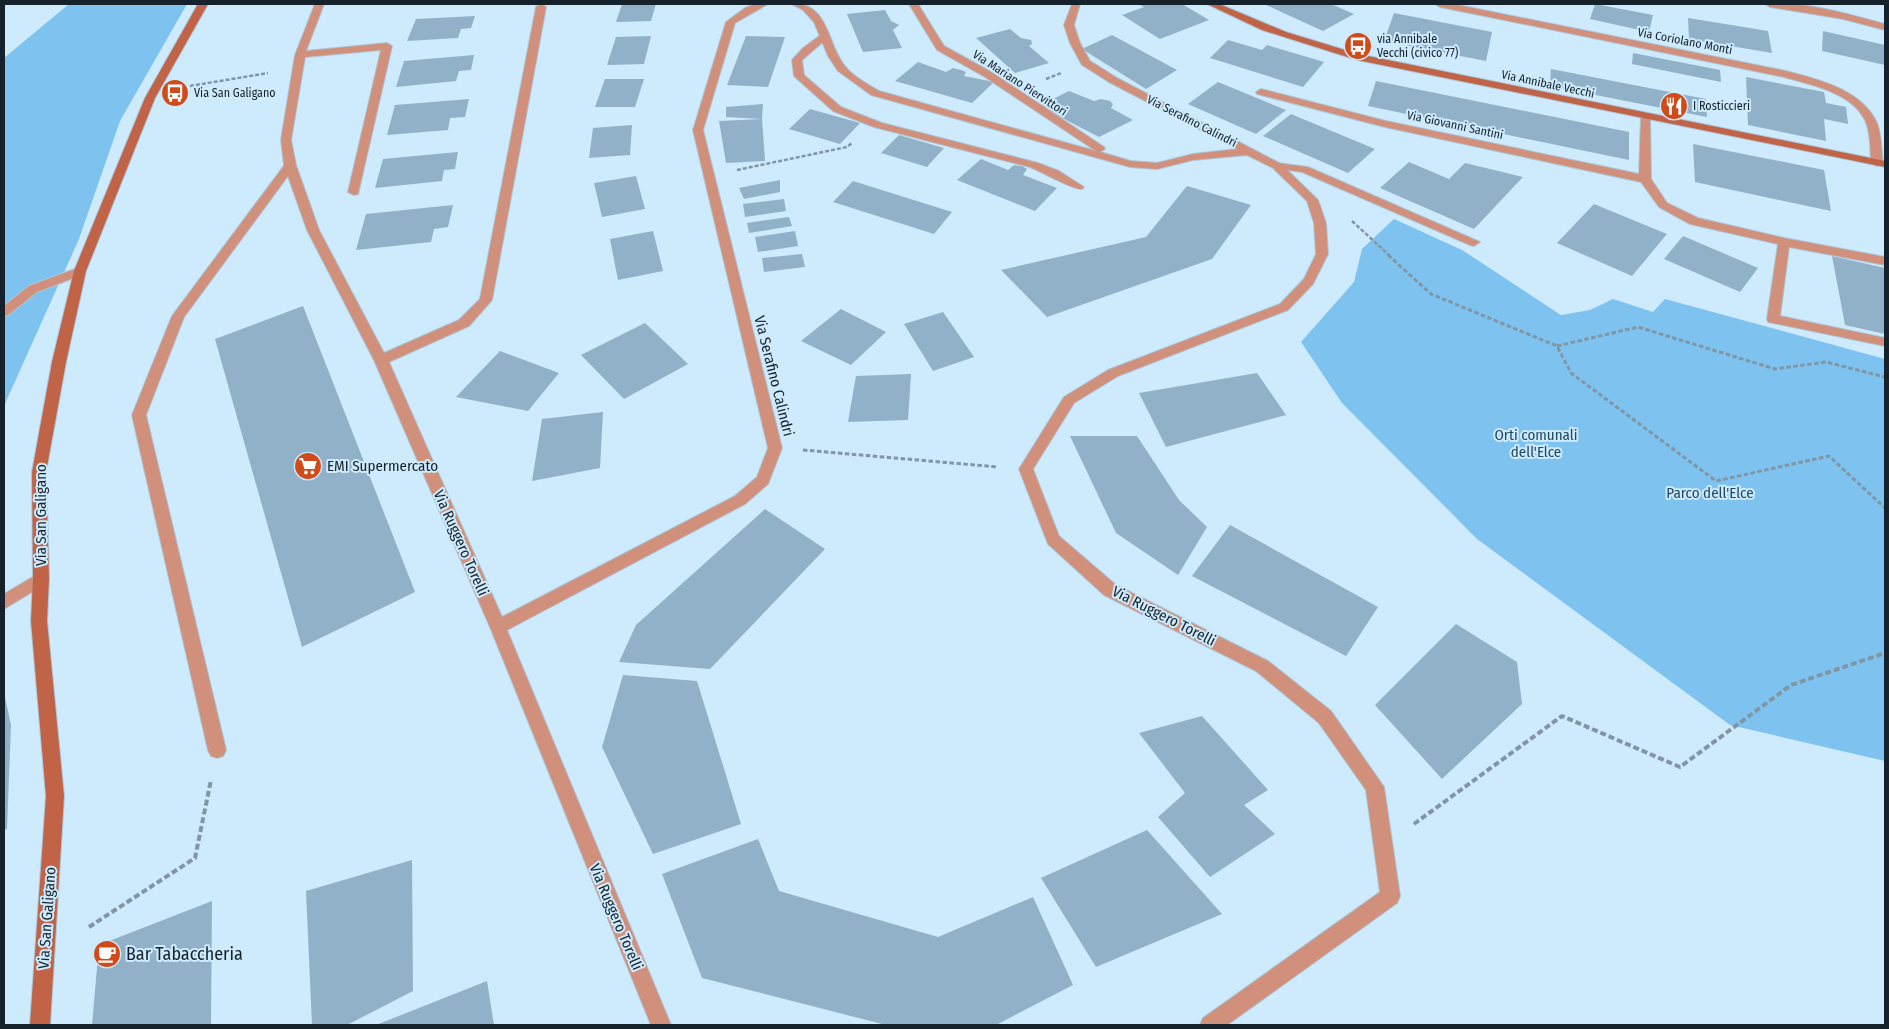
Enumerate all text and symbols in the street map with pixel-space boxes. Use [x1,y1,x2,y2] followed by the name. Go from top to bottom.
[1637,25,1733,57] street label: Via Coriolano Monti
[1343,31,1373,61] bus stop icon: via Annibale Vecchi (civico 77)
[1377,32,1459,60] place label: via Annibale Vecchi (civico 77)
[970,47,1070,119] street label: Via Mariano Piervittori
[1500,67,1596,101] street label: Via Annibale Vecchi
[160,78,190,108] bus stop icon: Via San Galigano
[194,86,276,100] place label: Via San Galigano
[1659,91,1689,121] restaurant icon: I Rosticcieri
[1145,92,1239,150] street label: Via Serafino Calindri
[1693,99,1750,113] place label: I Rosticcieri
[1406,108,1504,142] street label: Via Giovanni Santini
[750,314,798,438] street label: Via Serafino Calindri
[1494,426,1578,461] park label: Orti comunali dell'Elce
[293,451,323,481] supermarket icon: EMI Supermercato
[327,457,438,475] place label: EMI Supermercato
[32,464,50,566] street label: Via San Galigano
[1666,484,1754,502] park label: Parco dell'Elce
[430,487,492,599] street label: Via Ruggero Torelli
[1109,582,1219,650] street label: Via Ruggero Torelli
[585,861,647,973] street label: Via Ruggero Torelli
[34,866,60,969] street label: Via San Galigano
[92,939,122,969] cafe icon: Bar Tabaccheria
[126,943,243,965] place label: Bar Tabaccheria

